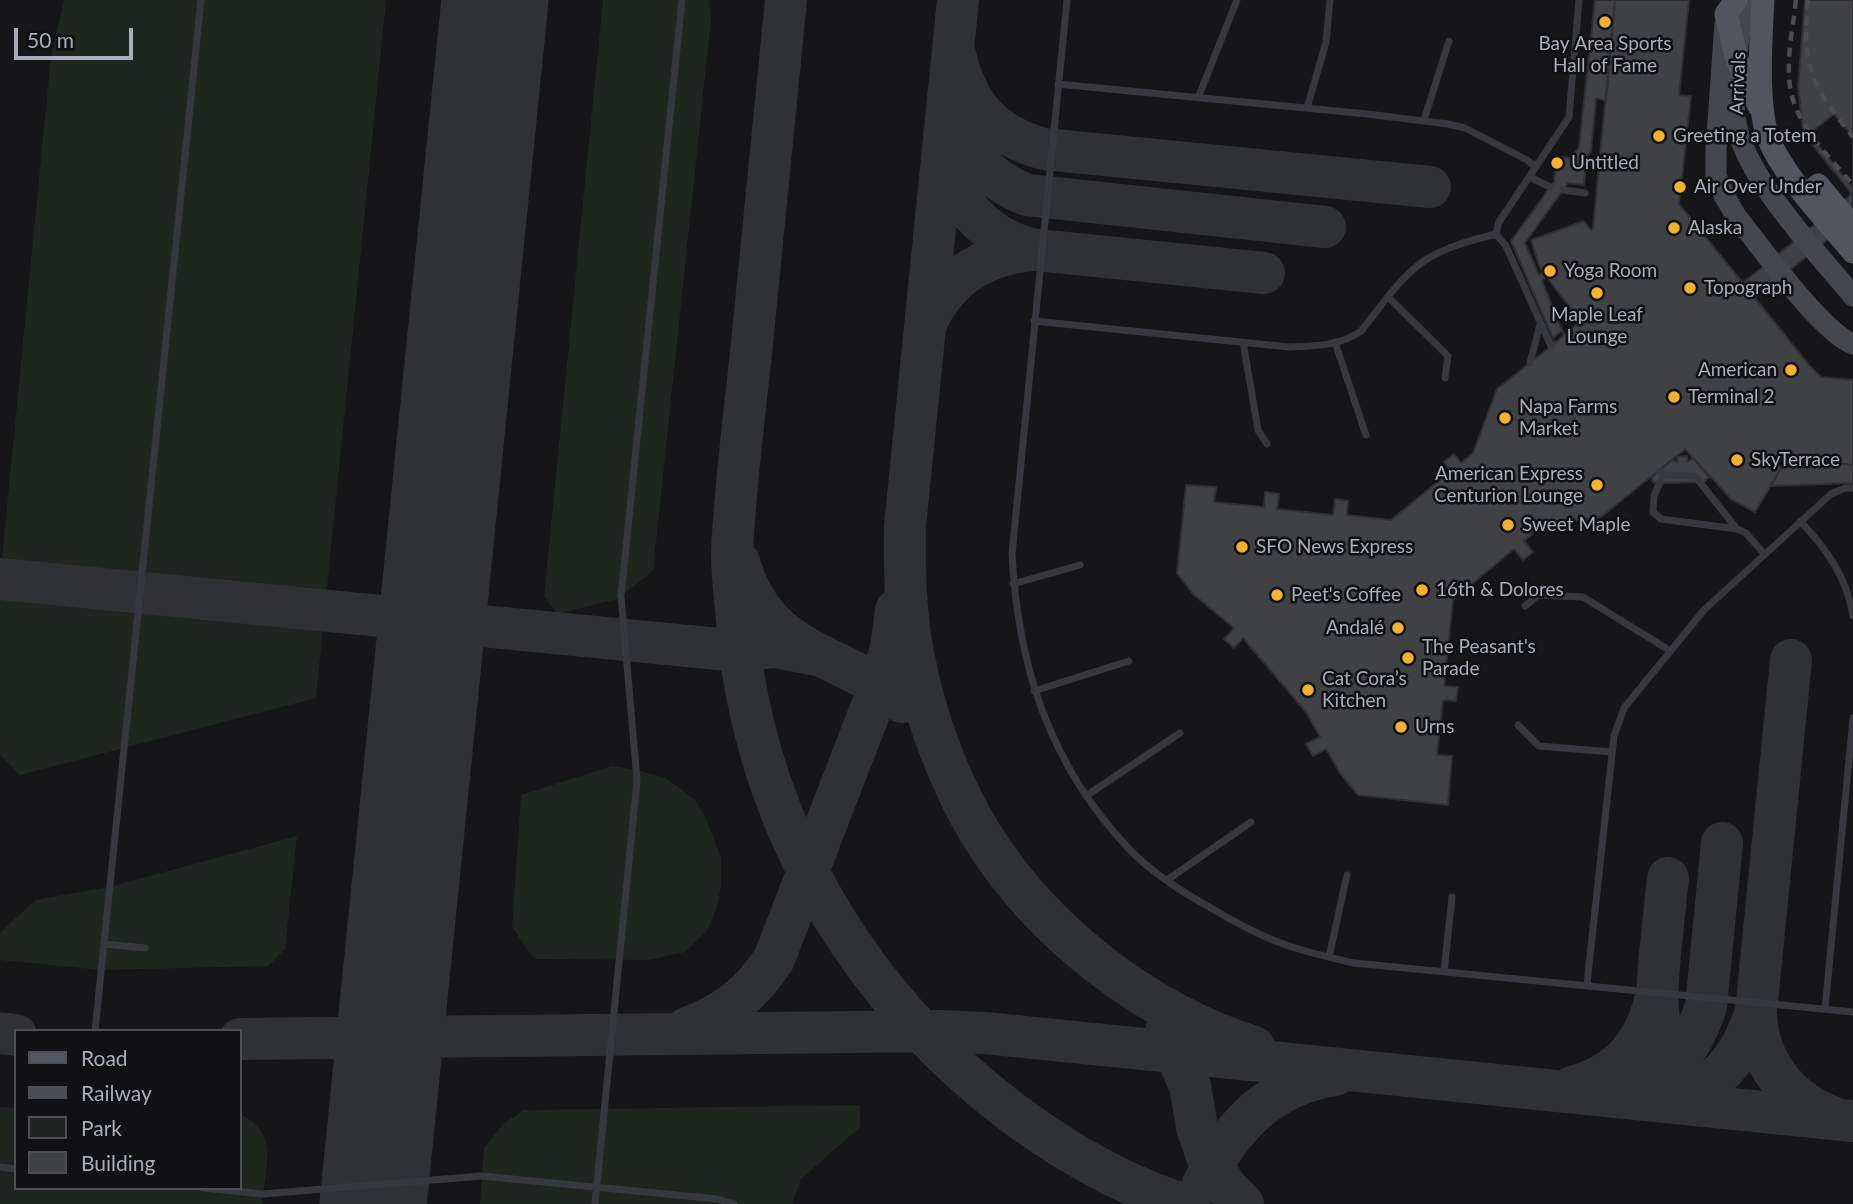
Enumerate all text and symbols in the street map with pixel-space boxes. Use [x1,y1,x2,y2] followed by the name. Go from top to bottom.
[18,14,136,58] scale bar
[1597,14,1613,30] marker: Bay Area Sports Hall of Fame
[27,27,74,52] text: 50 m
[1538,33,1672,77] place label: Bay Area Sports Hall of Fame
[1726,51,1750,115] street label: Arrivals
[1673,125,1817,147] place label: Greeting a Totem
[1651,128,1667,144] marker: Greeting a Totem
[1571,152,1639,174] place label: Untitled
[1549,155,1565,171] marker: Untitled
[1694,176,1822,198] place label: Air Over Under
[1672,179,1688,195] marker: Air Over Under
[1688,217,1742,239] place label: Alaska
[1666,220,1682,236] marker: Alaska
[1564,260,1657,282] place label: Yoga Room
[1542,263,1558,279] marker: Yoga Room
[1704,277,1792,299] place label: Topograph
[1682,280,1698,296] marker: Topograph
[1589,285,1605,301] marker: Maple Leaf Lounge
[1551,304,1643,348] place label: Maple Leaf Lounge
[1698,359,1777,381] place label: American
[1783,362,1799,378] marker: American
[1688,386,1774,408] place label: Terminal 2
[1666,389,1682,405] marker: Terminal 2
[1519,396,1617,440] place label: Napa Farms Market
[1497,410,1513,426] marker: Napa Farms Market
[1751,449,1840,471] place label: SkyTerrace
[1729,452,1745,468] marker: SkyTerrace
[1434,463,1583,507] place label: American Express Centurion Lounge
[1589,477,1605,493] marker: American Express Centurion Lounge
[1522,514,1630,536] place label: Sweet Maple
[1500,517,1516,533] marker: Sweet Maple
[1256,536,1413,558] place label: SFO News Express
[1234,539,1250,555] marker: SFO News Express
[1436,579,1564,601] place label: 16th & Dolores
[1414,582,1430,598] marker: 16th & Dolores
[1291,584,1401,606] place label: Peet's Coffee
[1269,587,1285,603] marker: Peet's Coffee
[1326,617,1384,639] place label: Andalé
[1390,620,1406,636] marker: Andalé
[1422,636,1536,680] place label: The Peasant's Parade
[1400,650,1416,666] marker: The Peasant's Parade
[1322,668,1407,712] place label: Cat Cora’s Kitchen
[1300,682,1316,698] marker: Cat Cora’s Kitchen
[1415,716,1454,738] place label: Urns
[1393,719,1409,735] marker: Urns
[14,1029,242,1190] legend
[81,1045,128,1070] text: Road
[81,1080,152,1105] text: Railway
[81,1115,122,1140] text: Park
[81,1150,156,1175] text: Building

